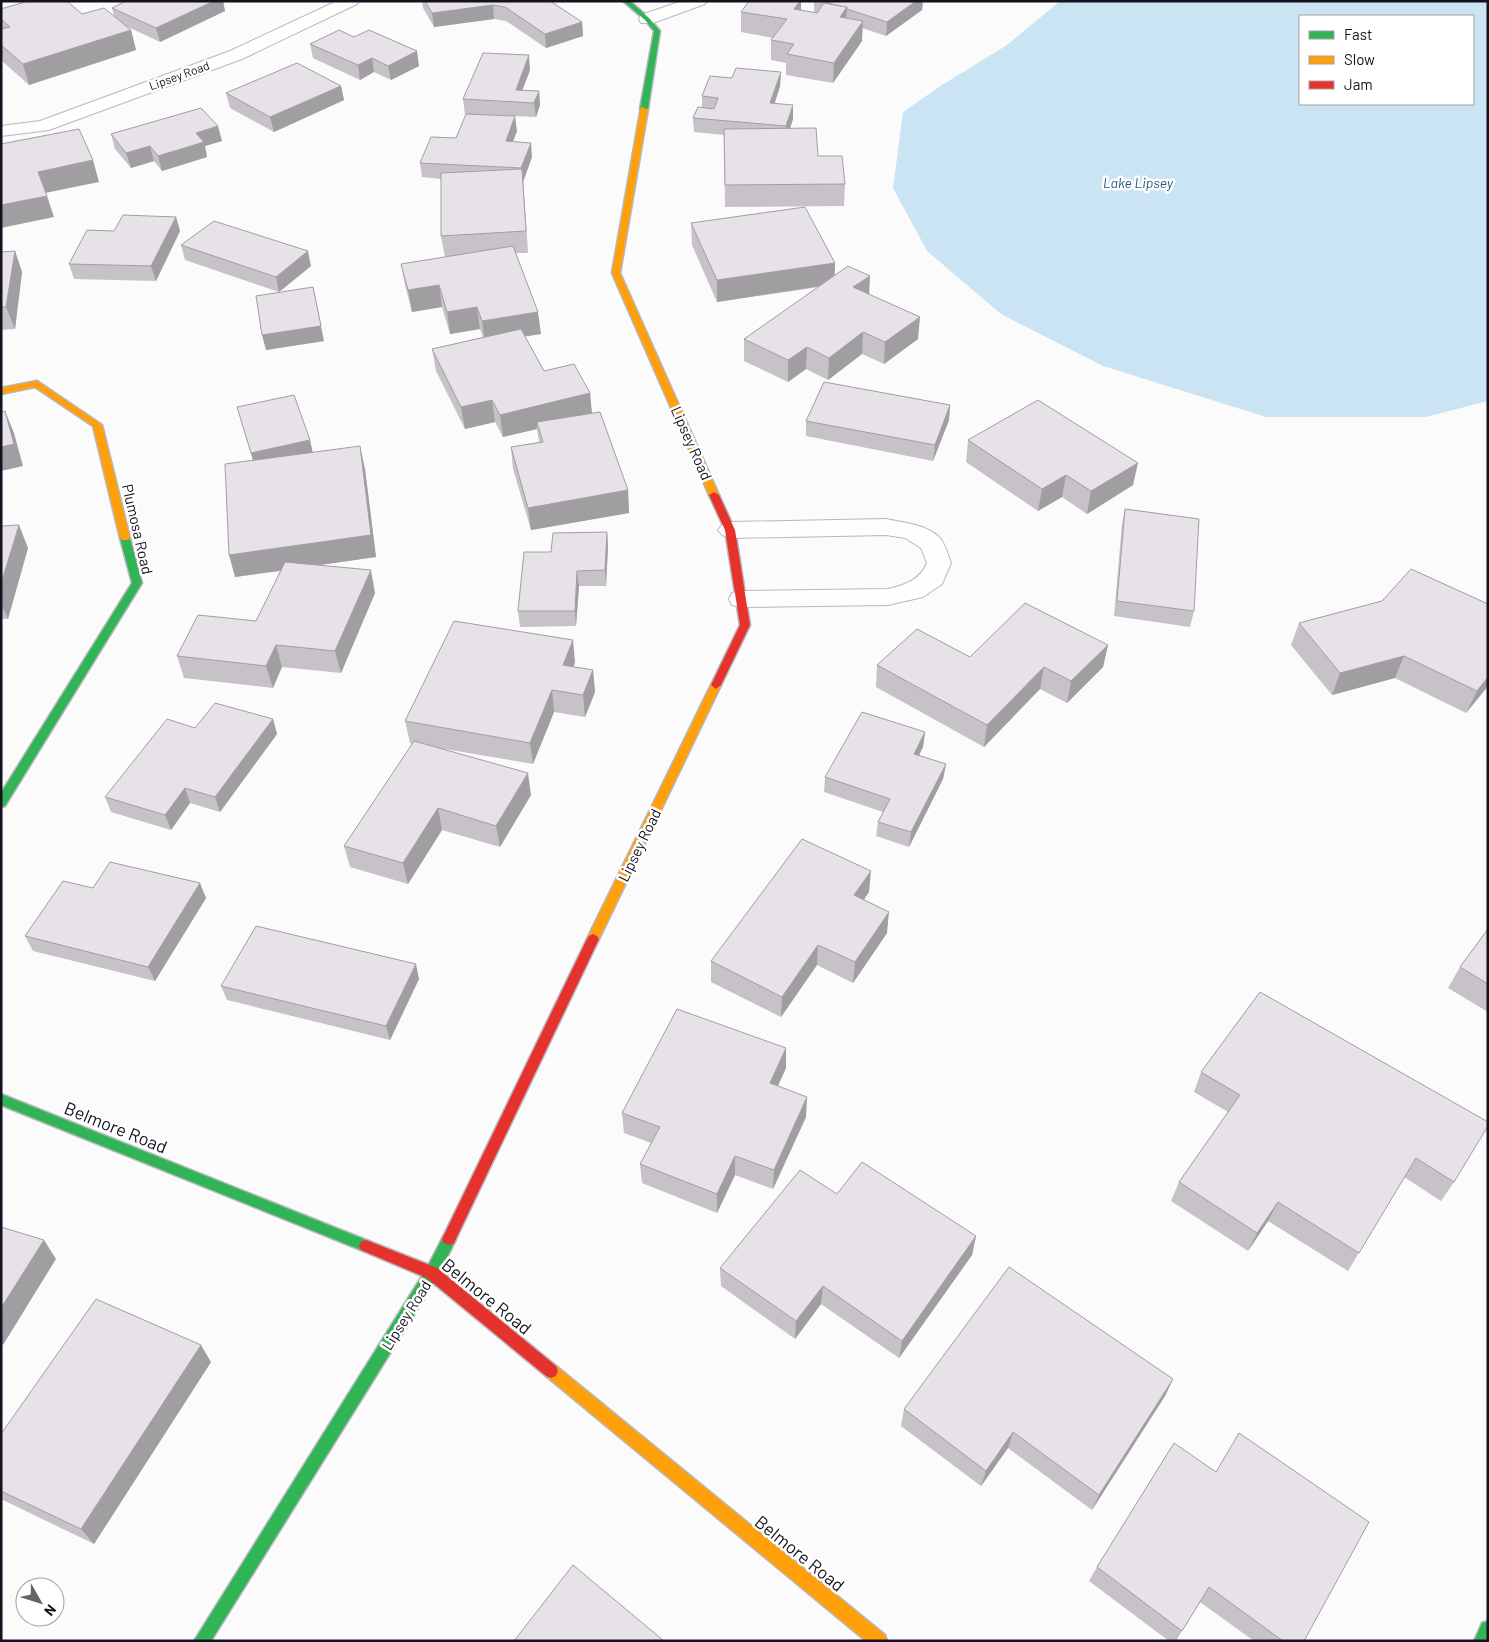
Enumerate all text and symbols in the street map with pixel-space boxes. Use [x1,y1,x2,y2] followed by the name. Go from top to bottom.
[1299,15,1474,105] legend
[1344,25,1372,43] text: Fast
[1344,50,1375,68] text: Slow
[147,58,211,92] street label: Lipsey Road
[1344,75,1373,93] text: Jam
[1103,174,1174,191] water label: Lake Lipsey
[668,403,716,483] street label: Lipsey Road
[119,482,157,576] street label: Plumosa Road
[614,806,664,884] street label: Lipsey Road
[61,1096,171,1158] street label: Belmore Road
[438,1253,536,1339] street label: Belmore Road
[378,1277,434,1353] street label: Lipsey Road
[751,1510,849,1596] street label: Belmore Road
[15,1577,65,1627] north arrow
[41,1602,60,1619] text: N

